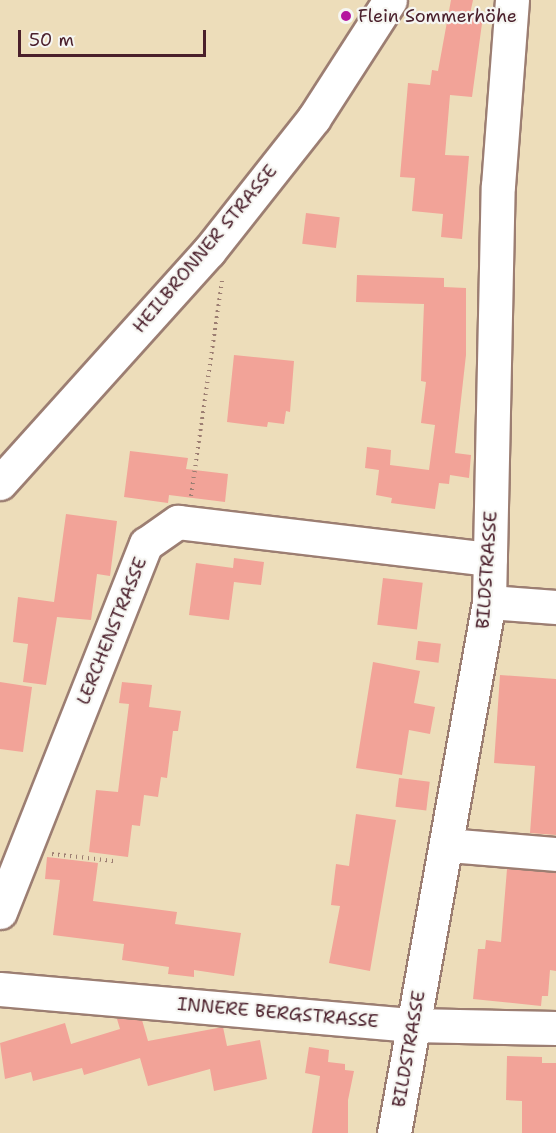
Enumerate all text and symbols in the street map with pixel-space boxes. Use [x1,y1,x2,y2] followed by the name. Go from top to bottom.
[358,5,517,27] place label: Flein Sommerhöhe
[339,9,353,23] marker: Flein Sommerhöhe
[21,18,208,56] scale bar
[29,28,74,52] text: 50 m
[128,161,282,337] street label: HEILBRONNER STRASSE
[472,510,502,630] street label: BILDSTRASSE
[73,554,151,708] street label: LERCHENSTRASSE
[388,989,430,1109] street label: BILDSTRASSE
[177,993,379,1033] street label: INNERE BERGSTRASSE

